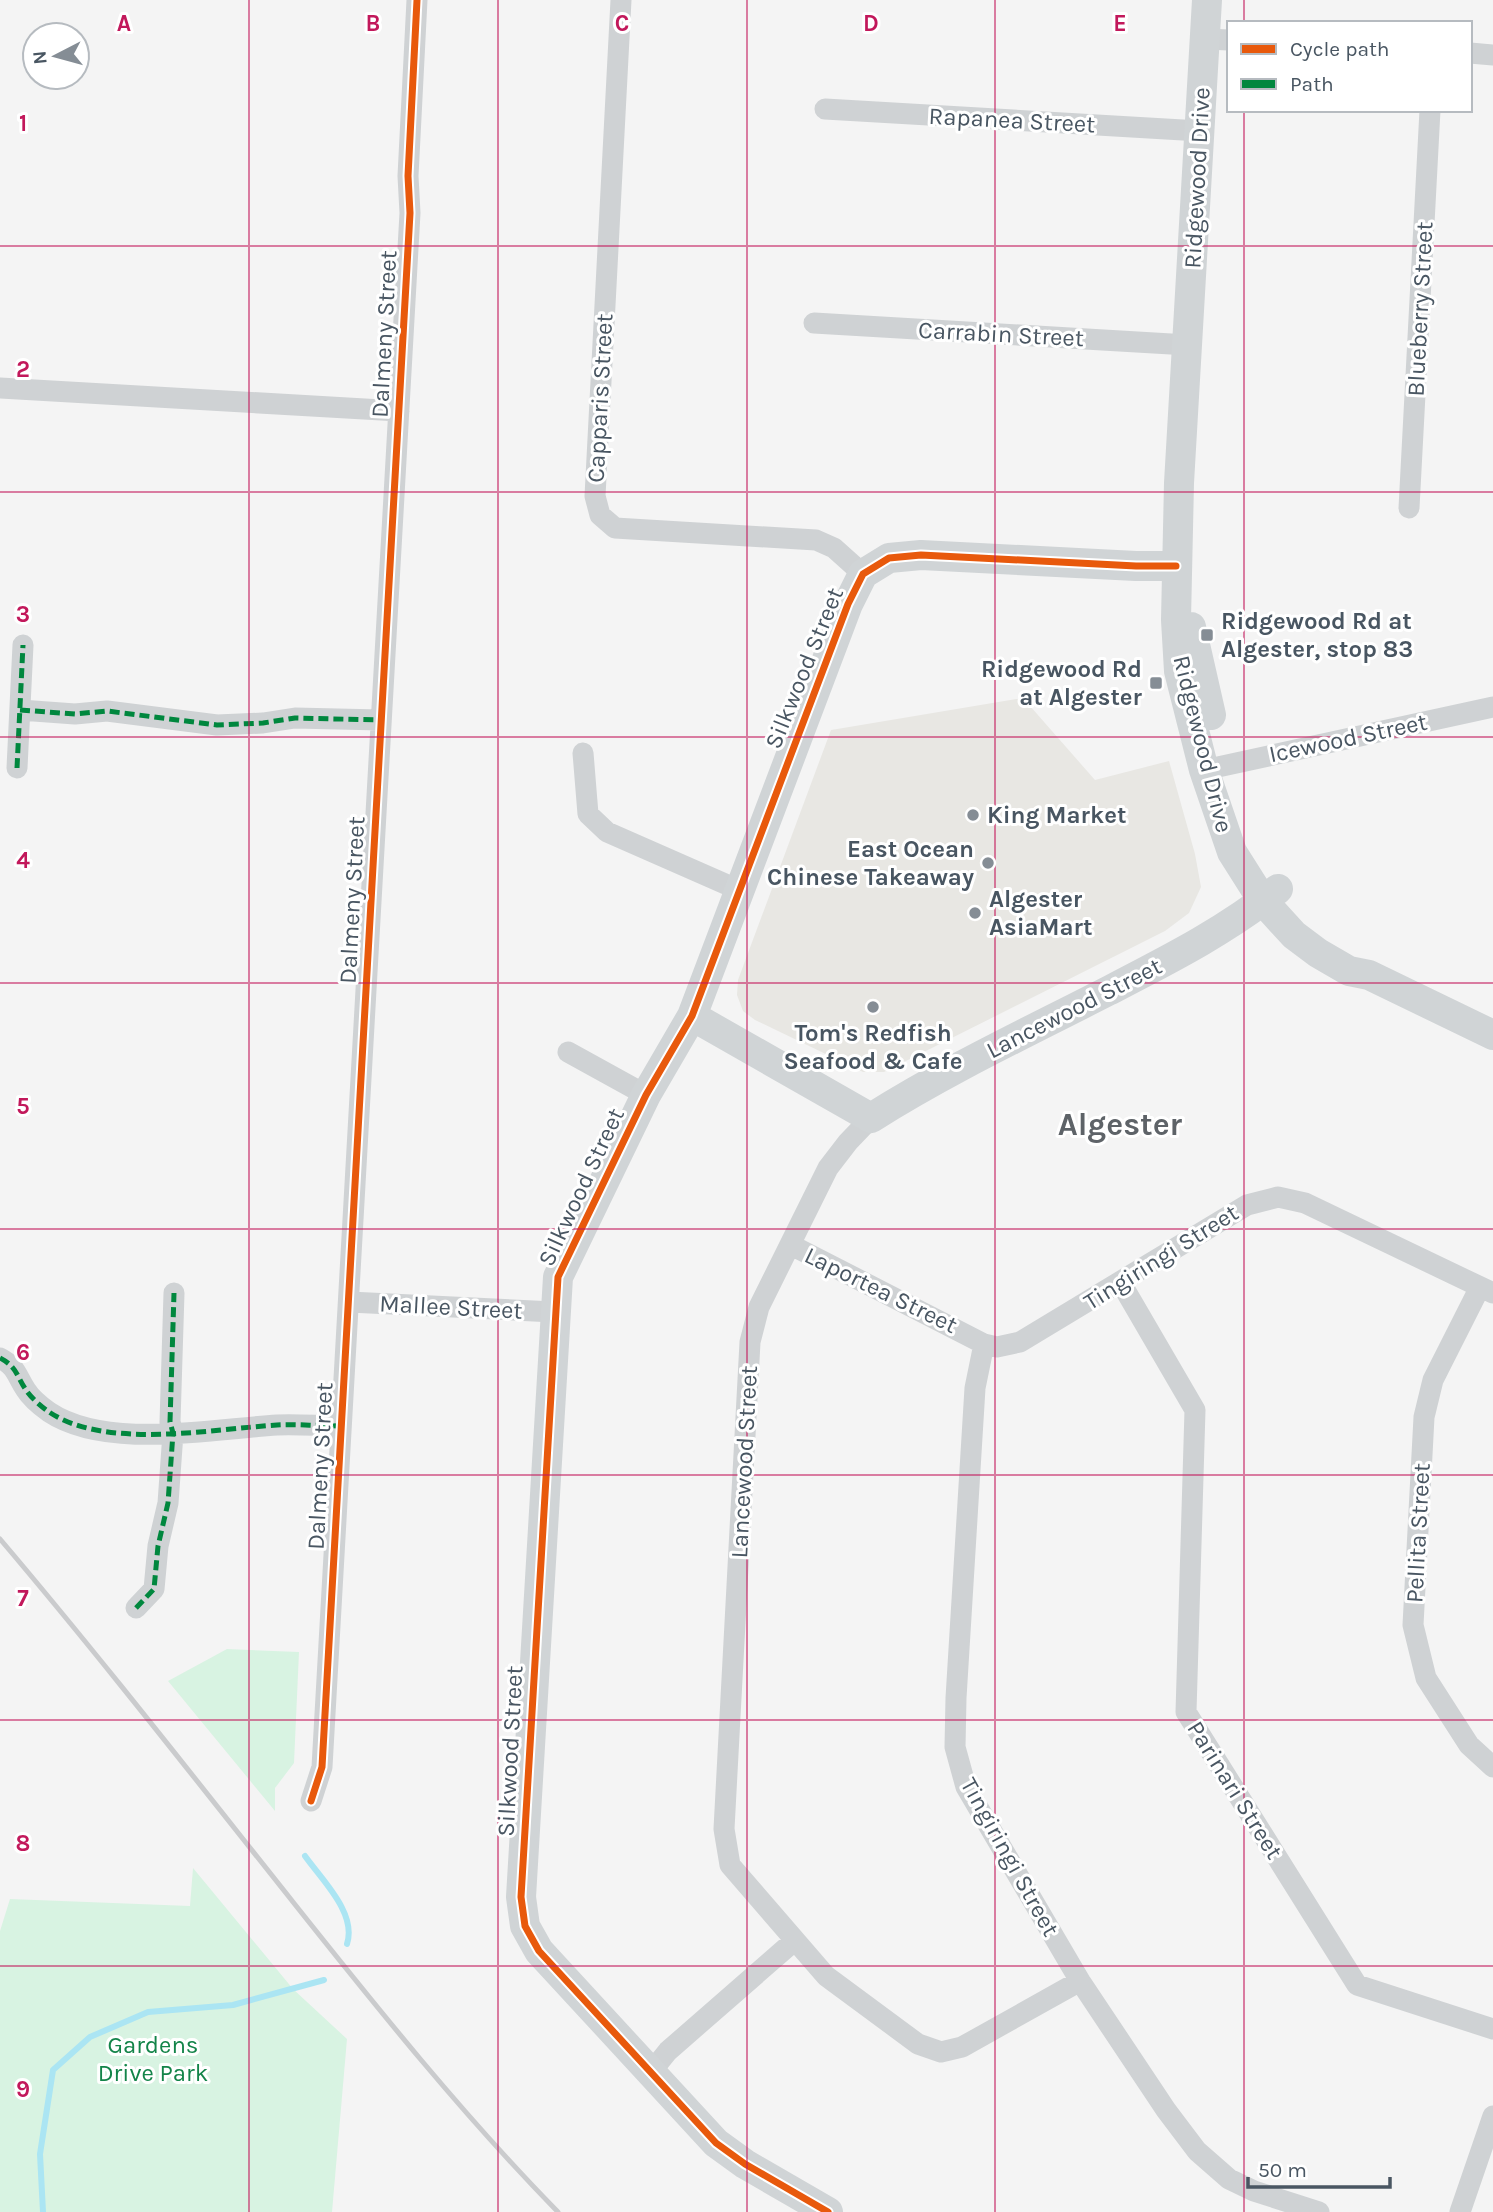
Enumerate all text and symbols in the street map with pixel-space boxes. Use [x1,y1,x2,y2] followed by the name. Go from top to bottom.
[117,10,131,37] text: A
[366,10,380,37] text: B
[615,10,629,37] text: C
[863,10,879,37] text: D
[1113,10,1127,37] text: E
[21,21,91,91] north arrow
[1227,21,1472,112] legend
[1290,37,1390,61] text: Cycle path
[28,50,52,66] text: N
[1290,72,1334,96] text: Path
[1178,87,1216,269] street label: Ridgewood Drive
[928,102,1096,138] street label: Rapanea Street
[19,110,27,137] text: 1
[1401,221,1439,397] street label: Blueberry Street
[366,249,402,419] street label: Dalmeny Street
[582,313,618,483] street label: Capparis Street
[917,316,1085,352] street label: Carrabin Street
[16,356,30,383] text: 2
[759,583,849,753] street label: Silkwood Street
[16,601,30,628] text: 3
[1221,607,1413,663] place label: Ridgewood Rd at Algester, stop 83
[1199,627,1215,643] marker: Ridgewood Rd at Algester, stop 83
[1167,653,1239,835] street label: Ridgewood Drive
[981,655,1143,711] place label: Ridgewood Rd at Algester
[1148,675,1164,691] marker: Ridgewood Rd at Algester
[1266,708,1430,768] street label: Icewood Street
[987,801,1126,829] place label: King Market
[965,807,981,823] marker: King Market
[334,815,370,985] street label: Dalmeny Street
[767,835,974,891] place label: East Ocean Chinese Takeaway
[16,847,30,874] text: 4
[980,855,996,871] marker: East Ocean Chinese Takeaway
[989,885,1093,941] place label: Algester AsiaMart
[967,905,983,921] marker: Algester AsiaMart
[982,952,1166,1064] street label: Lancewood Street
[865,999,881,1015] marker: Tom's Redfish Seafood & Cafe
[784,1019,962,1075] place label: Tom's Redfish Seafood & Cafe
[16,1093,30,1120] text: 5
[532,1103,630,1271] street label: Silkwood Street
[1058,1106,1183,1143] district label: Algester
[1079,1198,1243,1316] street label: Tingiringi Street
[800,1241,962,1339] street label: Laportea Street
[379,1289,523,1325] street label: Mallee Street
[16,1339,30,1366] text: 6
[725,1365,763,1559] street label: Lancewood Street
[302,1381,338,1551] street label: Dalmeny Street
[1400,1462,1436,1604] street label: Pellita Street
[17,1585,29,1612] text: 7
[492,1665,528,1837] street label: Silkwood Street
[1181,1716,1289,1864] street label: Parinari Street
[955,1773,1065,1941] street label: Tingiringi Street
[16,1830,30,1857] text: 8
[98,2031,208,2087] park label: Gardens Drive Park
[16,2076,30,2103] text: 9
[1248,2146,1390,2190] scale bar
[1258,2158,1307,2182] text: 50 m

